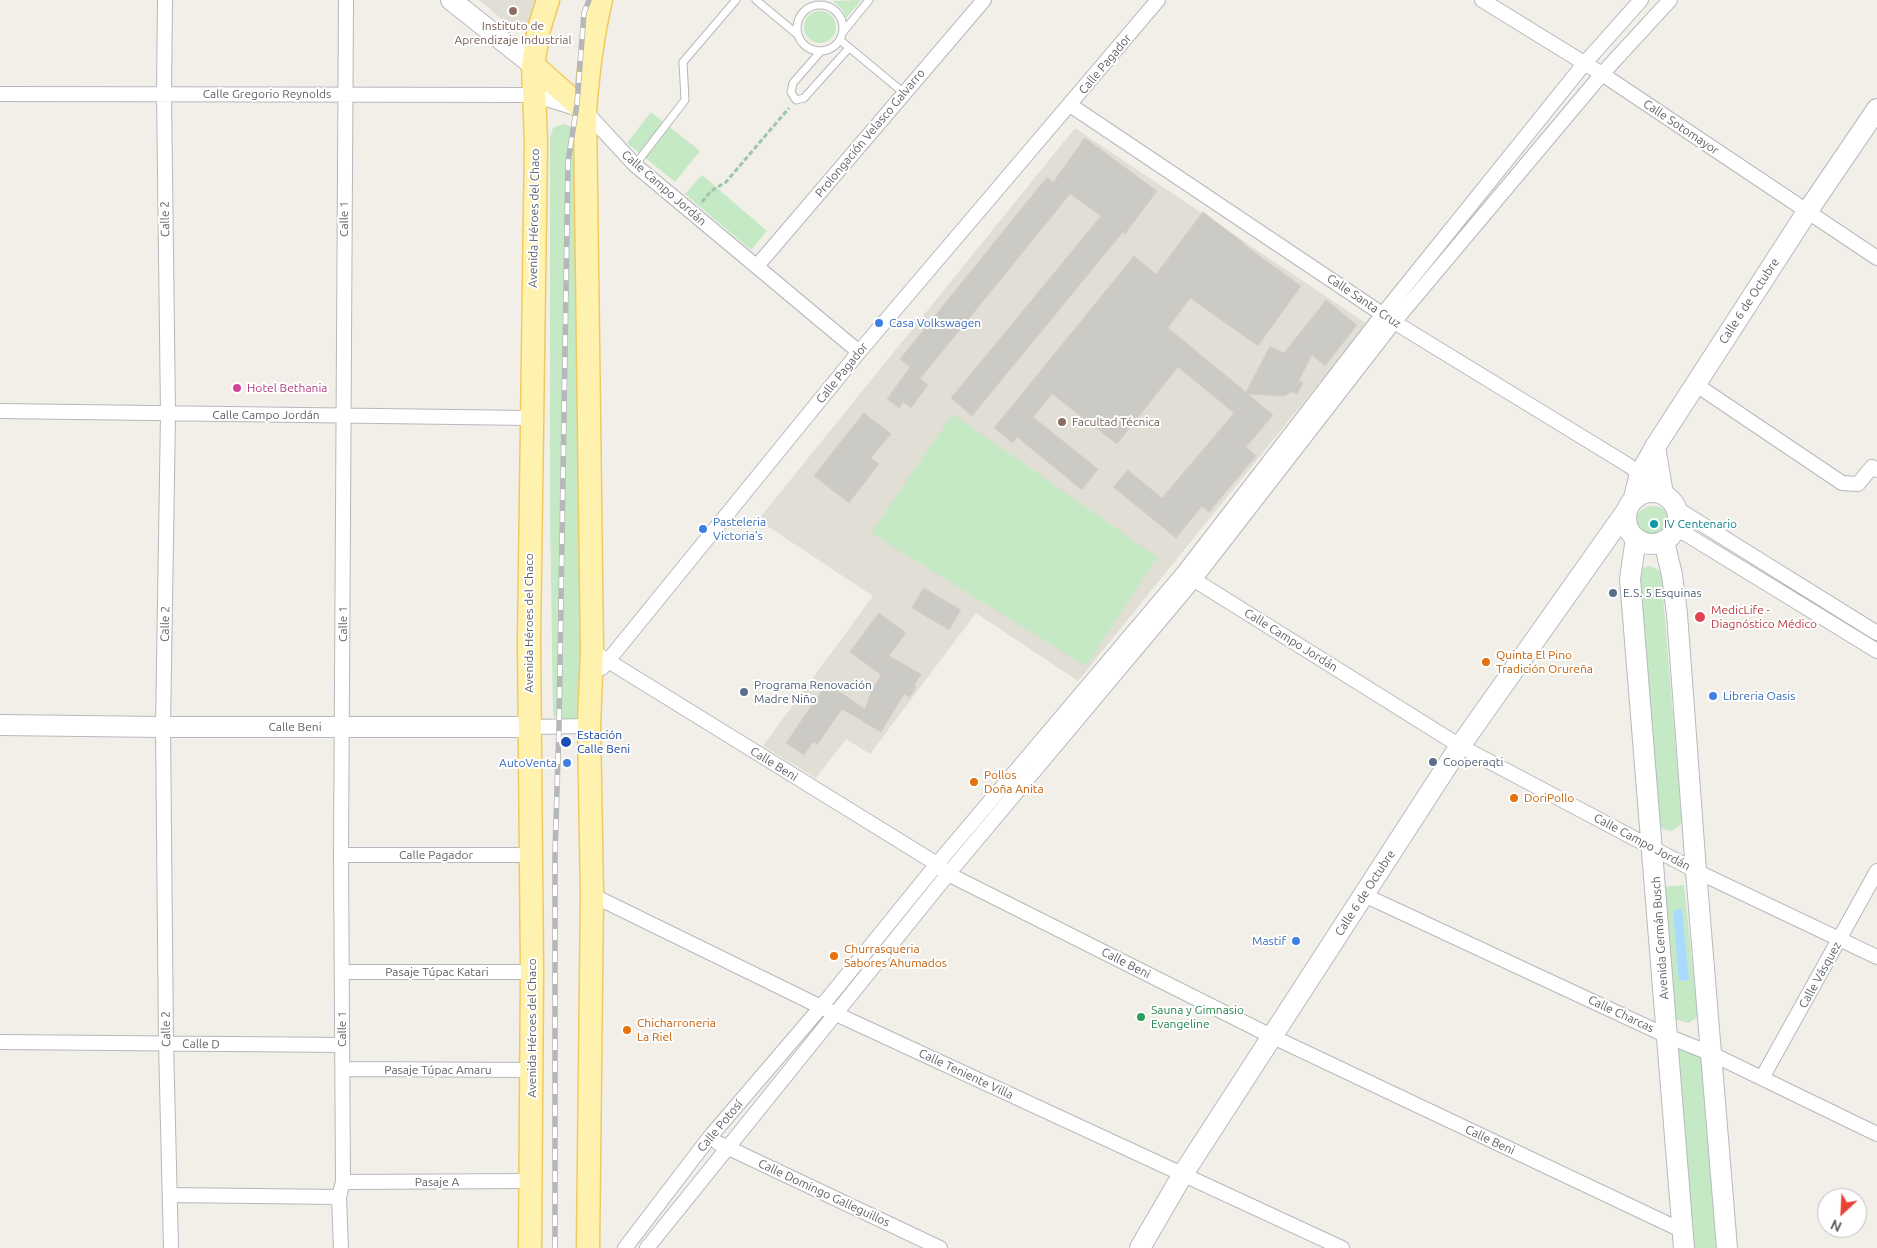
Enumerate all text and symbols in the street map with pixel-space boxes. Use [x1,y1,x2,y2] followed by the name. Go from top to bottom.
[507,5,519,17] marker: Instituto de Aprendizaje Industrial
[454,19,572,47] place label: Instituto de Aprendizaje Industrial
[1076,31,1134,97] street label: Calle Pagador
[812,66,928,200] street label: Prolongación Velasco Galvarro
[203,87,331,101] street label: Calle Gregorio Reynolds
[1640,96,1722,158] street label: Calle Sotomayor
[619,147,709,229] street label: Calle Campo Jordán
[526,148,542,288] street label: Avenida Héroes del Chaco
[157,201,173,237] street label: Calle 2
[337,201,351,237] street label: Calle 1
[1716,255,1782,347] street label: Calle 6 de Octubre
[1324,271,1404,331] street label: Calle Santa Cruz
[889,316,981,330] place label: Casa Volkswagen
[873,317,885,329] marker: Casa Volkswagen
[813,340,871,406] street label: Calle Pagador
[247,381,328,395] place label: Hotel Bethania
[231,382,243,394] marker: Hotel Bethania
[212,408,320,422] street label: Calle Campo Jordán
[1072,415,1160,429] place label: Facultad Técnica
[1056,416,1068,428] marker: Facultad Técnica
[713,515,766,543] place label: Pasteleria Victoria's
[1664,517,1737,531] place label: IV Centenario
[1648,518,1660,530] marker: IV Centenario
[697,523,709,535] marker: Pasteleria Victoria's
[522,553,536,693] street label: Avenida Héroes del Chaco
[1623,586,1702,600] place label: E.S. 5 Esquinas
[1607,587,1619,599] marker: E.S. 5 Esquinas
[1711,603,1817,631] place label: MedicLife - Diagnóstico Médico
[1242,605,1340,675] street label: Calle Campo Jordán
[157,606,173,642] street label: Calle 2
[336,606,350,642] street label: Calle 1
[1693,610,1707,624] marker: MedicLife - Diagnóstico Médico
[1496,648,1593,676] place label: Quinta El Pino Tradición Orureña
[1480,656,1492,668] marker: Quinta El Pino Tradición Orureña
[754,678,872,706] place label: Programa Renovación Madre Niño
[738,686,750,698] marker: Programa Renovación Madre Niño
[1723,689,1795,703] place label: Libreria Oasis
[1707,690,1719,702] marker: Libreria Oasis
[268,720,322,734] street label: Calle Beni
[577,728,630,756] place label: Estación Calle Beni
[559,735,573,749] marker: Estación Calle Beni
[748,744,800,784] street label: Calle Beni
[1443,755,1503,769] place label: Cooperaqti
[499,756,557,770] place label: AutoVenta
[1427,756,1439,768] marker: Cooperaqti
[561,757,573,769] marker: AutoVenta
[984,768,1044,796] place label: Pollos Doña Anita
[968,776,980,788] marker: Pollos Doña Anita
[1524,791,1574,805] place label: DoriPollo
[1508,792,1520,804] marker: DoriPollo
[1591,810,1693,874] street label: Calle Campo Jordán
[1332,847,1398,939] street label: Calle 6 de Octubre
[399,848,473,862] street label: Calle Pagador
[1649,876,1671,1000] street label: Avenida Germán Busch
[1252,934,1286,948] place label: Mastif
[1290,935,1302,947] marker: Mastif
[1796,939,1844,1011] street label: Calle Vásquez
[844,942,947,970] place label: Churrasqueria Sabores Ahumados
[1099,945,1153,981] street label: Calle Beni
[828,950,840,962] marker: Churrasqueria Sabores Ahumados
[525,958,539,1098] street label: Avenida Héroes del Chaco
[385,965,489,979] street label: Pasaje Túpac Katari
[1586,992,1656,1036] street label: Calle Charcas
[1151,1003,1244,1031] place label: Sauna y Gimnasio Evangeline
[158,1011,174,1047] street label: Calle 2
[335,1011,349,1047] street label: Calle 1
[1135,1011,1147,1023] marker: Sauna y Gimnasio Evangeline
[637,1016,716,1044] place label: Chicharroneria La Riel
[621,1024,633,1036] marker: Chicharroneria La Riel
[182,1036,220,1052] street label: Calle D
[916,1046,1016,1102] street label: Calle Teniente Villa
[384,1063,492,1077] street label: Pasaje Túpac Amaru
[694,1097,746,1155] street label: Calle Potosí
[1463,1122,1517,1158] street label: Calle Beni
[756,1156,892,1230] street label: Calle Domingo Galleguillos
[415,1175,459,1189] street label: Pasaje A
[1817,1188,1867,1238] north arrow
[1828,1216,1844,1235] text: N

